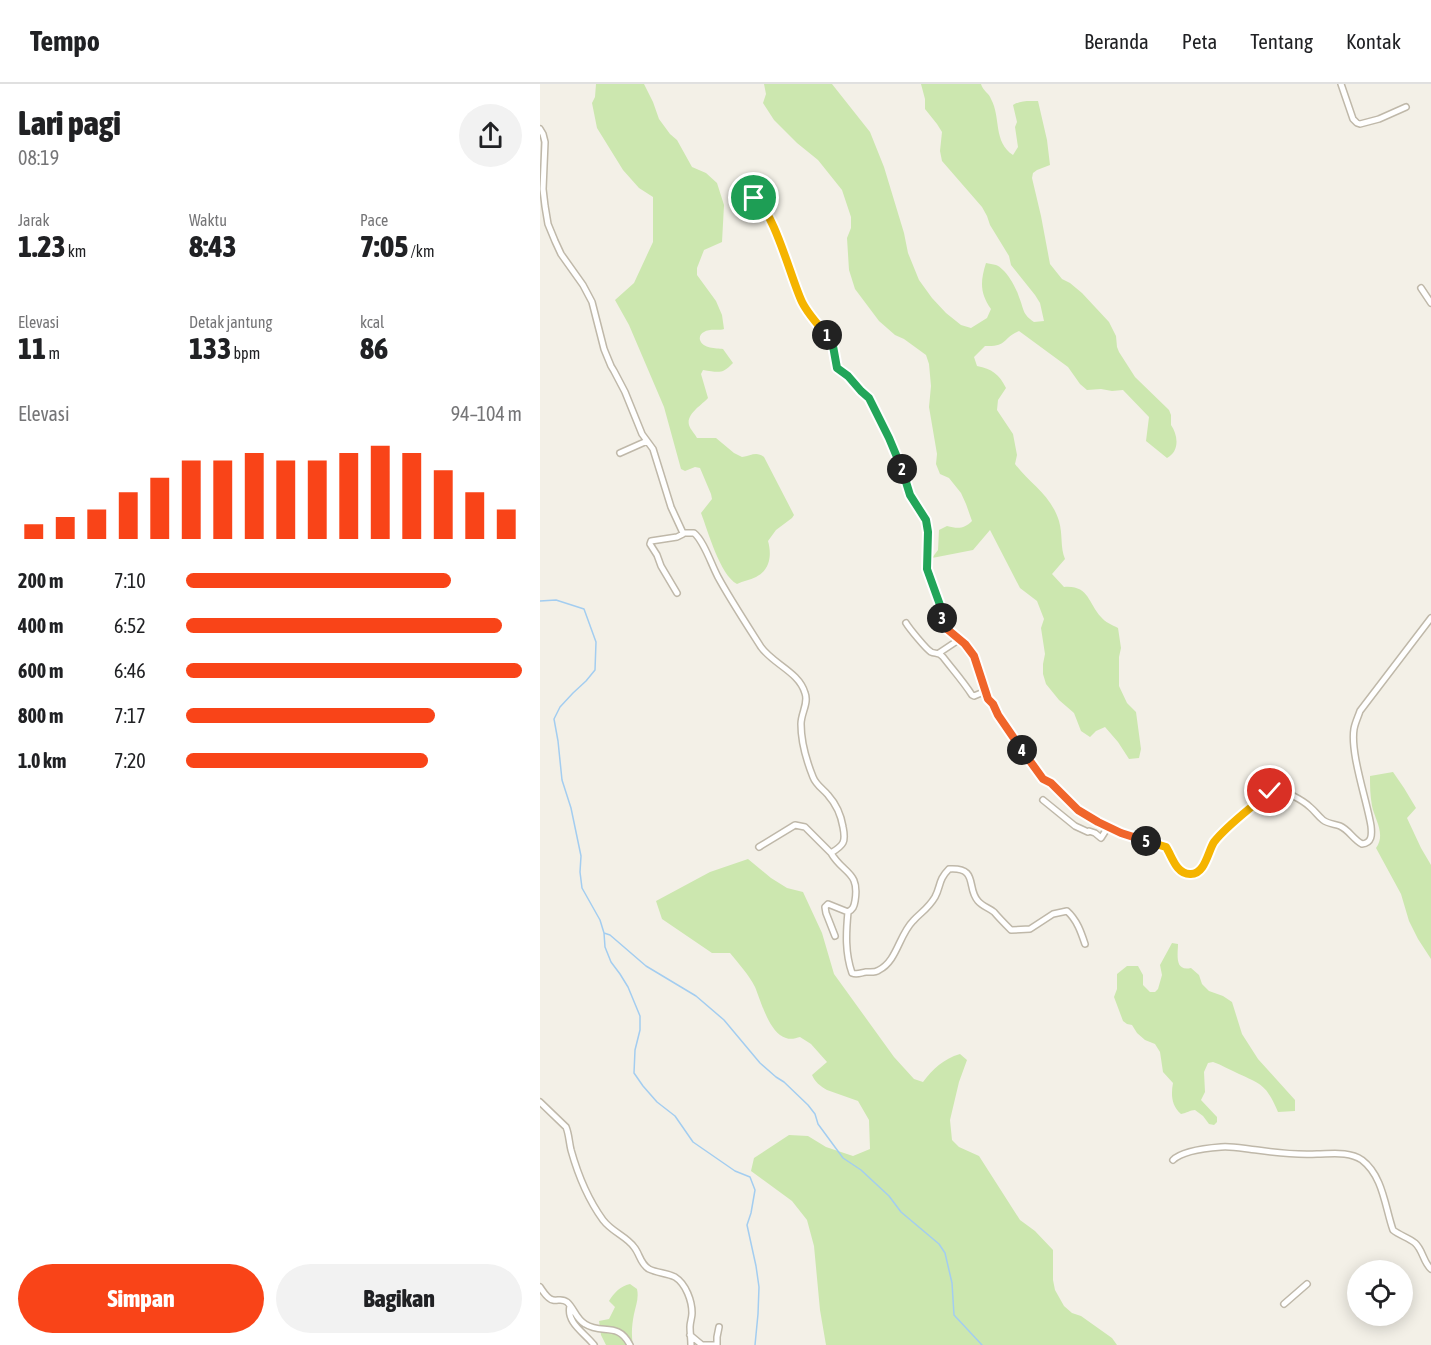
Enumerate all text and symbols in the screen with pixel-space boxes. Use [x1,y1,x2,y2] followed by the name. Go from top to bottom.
[30,25,100,57] text: Tempo
[1084,29,1149,53] text: Beranda
[1182,29,1217,53] text: Peta
[1250,29,1313,53] text: Tentang
[1346,29,1401,53] text: Kontak
[18,104,121,142] text: Lari pagi
[459,104,522,167] button: share
[18,146,59,169] text: 08:19
[728,172,779,223] pin
[737,181,770,214] icon: arrive
[18,211,49,229] text: Jarak
[189,211,227,229] text: Waktu
[360,211,388,229] text: Pace
[18,229,66,263] text: 1.23
[189,229,237,263] text: 8:43
[360,229,408,263] text: 7:05
[66,242,86,260] text: km
[408,242,434,260] text: /km
[18,313,59,331] text: Elevasi
[189,313,272,331] text: Detak jantung
[360,313,384,331] text: kcal
[812,320,842,350] pin: 1
[823,326,831,344] text: 1
[18,331,46,365] text: 11
[189,331,231,365] text: 133
[360,331,388,365] text: 86
[46,344,60,362] text: m
[231,344,260,362] text: bpm
[18,402,70,425] text: Elevasi
[451,402,522,425] text: 94–104 m
[887,454,917,484] pin: 2
[898,460,906,478] text: 2
[18,569,63,592] text: 200 m
[114,569,146,592] text: 7:10
[927,603,957,633] pin: 3
[938,609,946,627] text: 3
[18,614,63,637] text: 400 m
[114,614,146,637] text: 6:52
[18,659,63,682] text: 600 m
[114,659,146,682] text: 6:46
[18,704,63,727] text: 800 m
[114,704,146,727] text: 7:17
[1007,735,1037,765] pin: 4
[1018,741,1026,759] text: 4
[18,749,66,772] text: 1.0 km
[114,749,146,772] text: 7:20
[1244,765,1295,816] pin
[1253,774,1286,807] icon: check
[1131,826,1161,856] pin: 5
[1142,832,1150,850] text: 5
[1347,1260,1413,1326] map controls
[1347,1260,1413,1326] button: locate
[18,1264,264,1333] button: Simpan
[276,1264,522,1333] button: Bagikan

